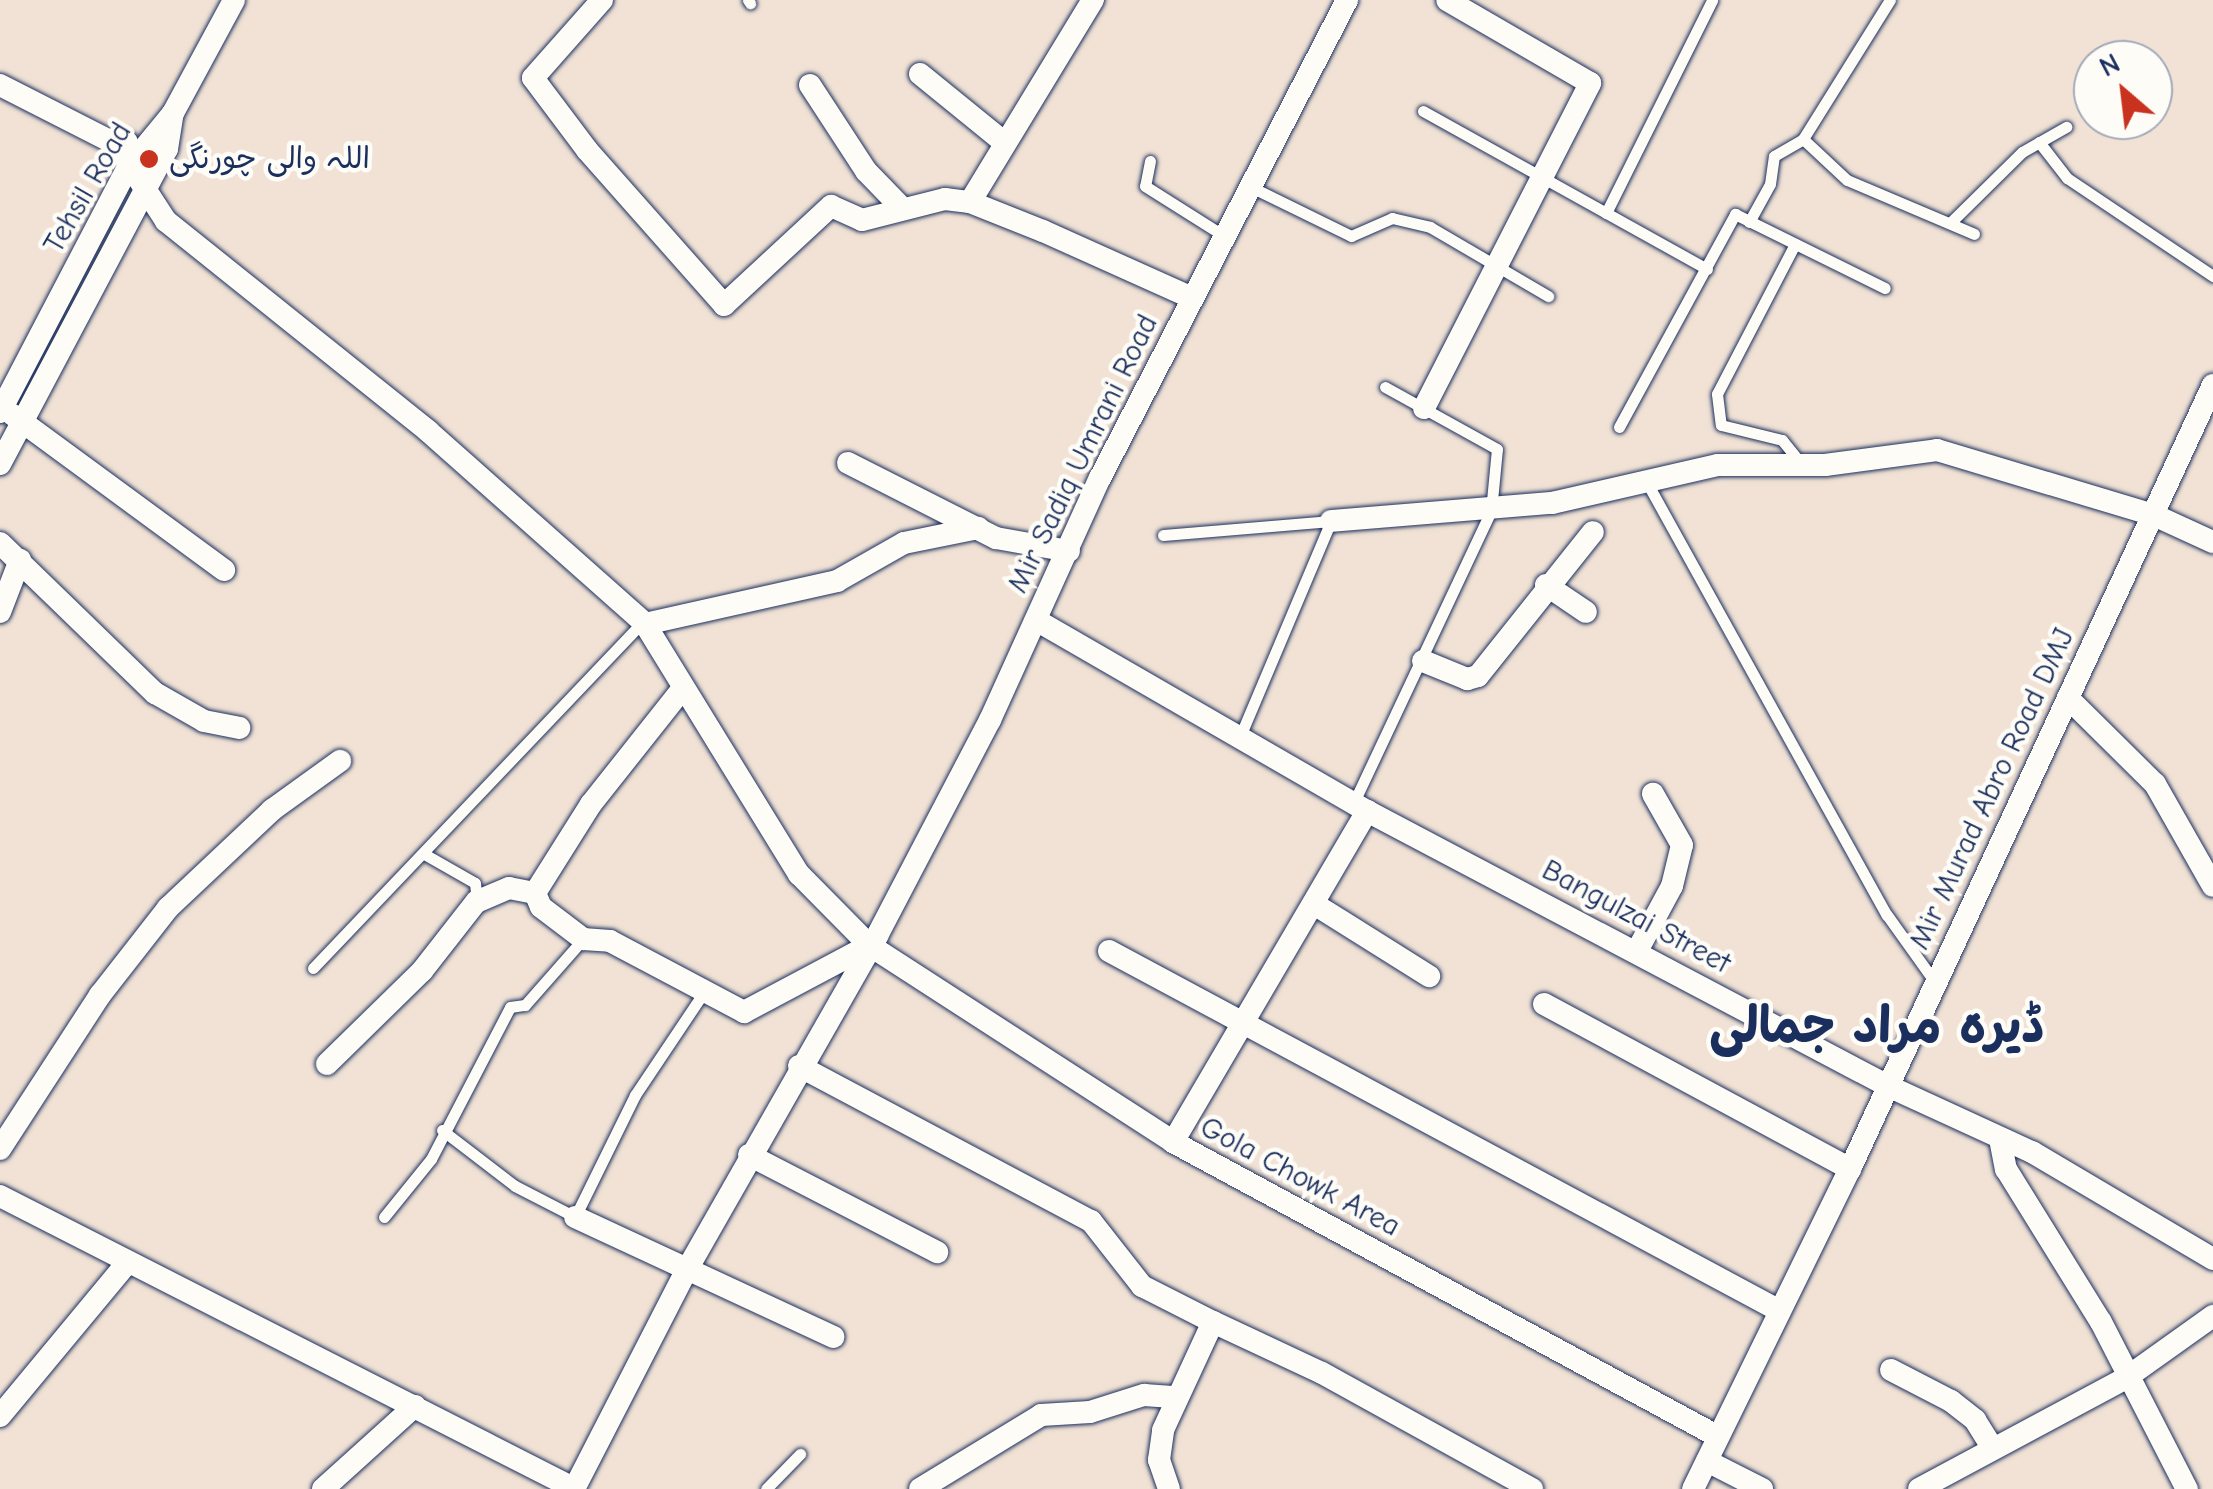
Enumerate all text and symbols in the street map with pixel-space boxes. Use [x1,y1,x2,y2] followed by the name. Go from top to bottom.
[2073,40,2173,140] north arrow
[2094,47,2125,84] text: N
[36,116,140,260] street label: Tehsil Road
[169,141,370,177] place label: اللہ والی چورنگی
[138,148,160,170] marker: اللہ والی چورنگی
[1000,309,1166,599] street label: Mir Sadiq Umrani Road
[1902,623,2082,955] street label: Mir Murad Abro Road DMJ
[1536,852,1736,982] street label: Bangulzai Street
[1709,997,2045,1057] district label: ڈیرہ مراد جمالی
[1194,1109,1406,1245] street label: Gola Chowk Area

